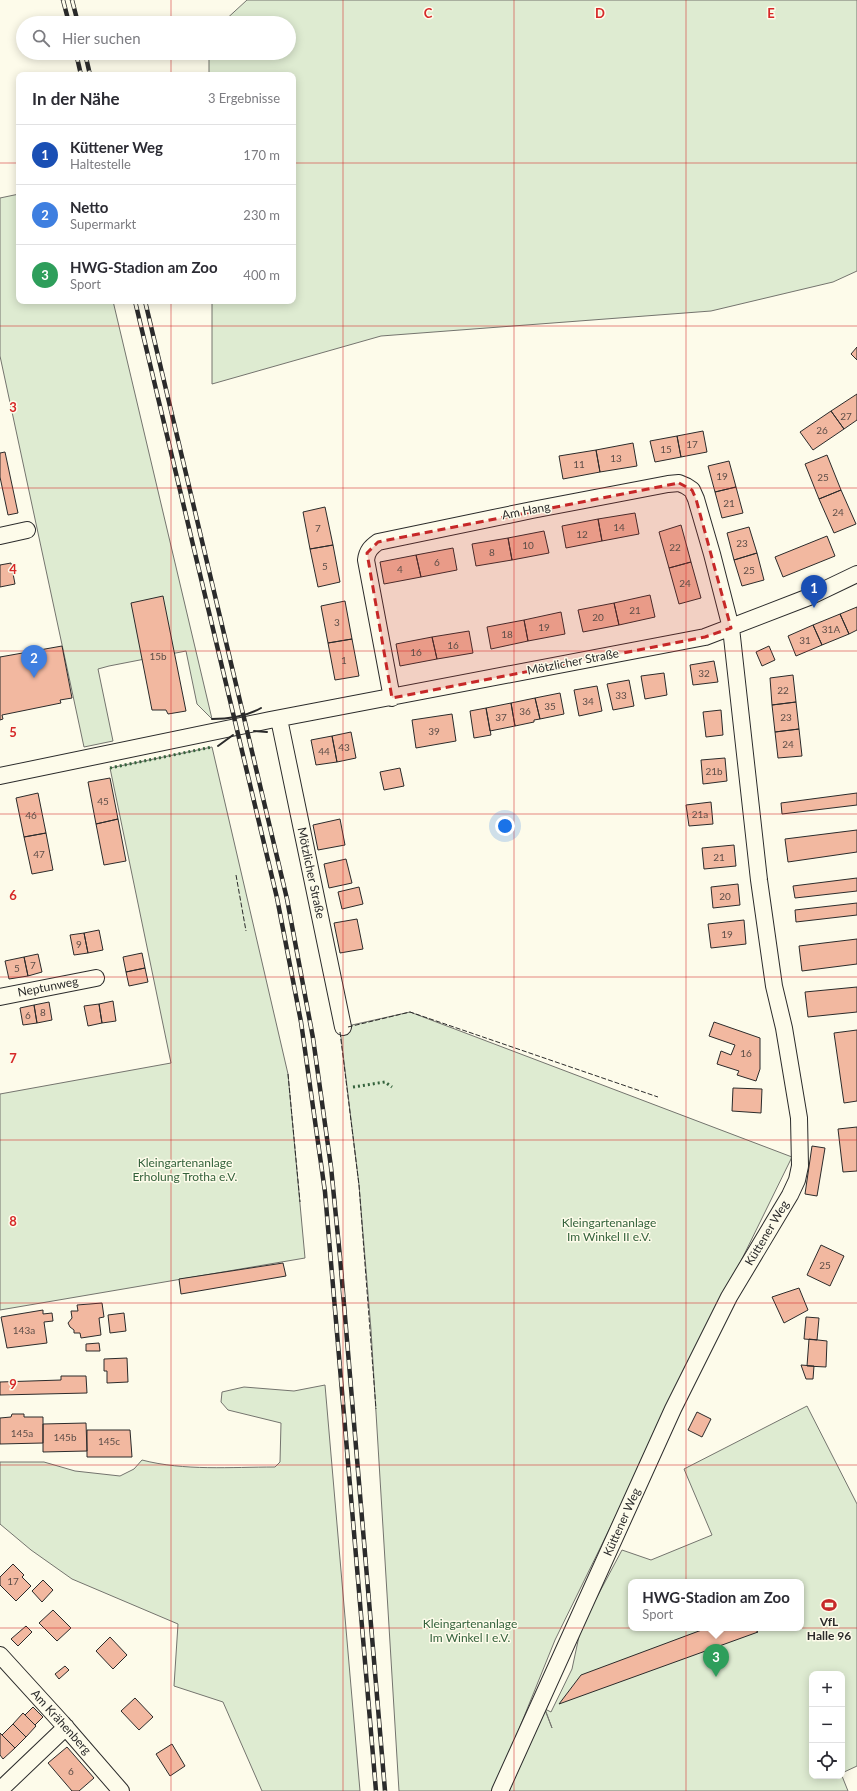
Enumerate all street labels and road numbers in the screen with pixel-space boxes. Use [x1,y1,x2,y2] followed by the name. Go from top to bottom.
[500,498,551,523] street label: Am Hang
[526,645,620,678] street label: Mötzlicher Straße
[294,826,329,920] street label: Mötzlicher Straße
[16,973,80,1000] street label: Neptunweg
[741,1197,792,1268] street label: Küttener Weg
[600,1485,643,1558] street label: Küttener Weg
[28,1686,95,1757] street label: Am Krähenberg

